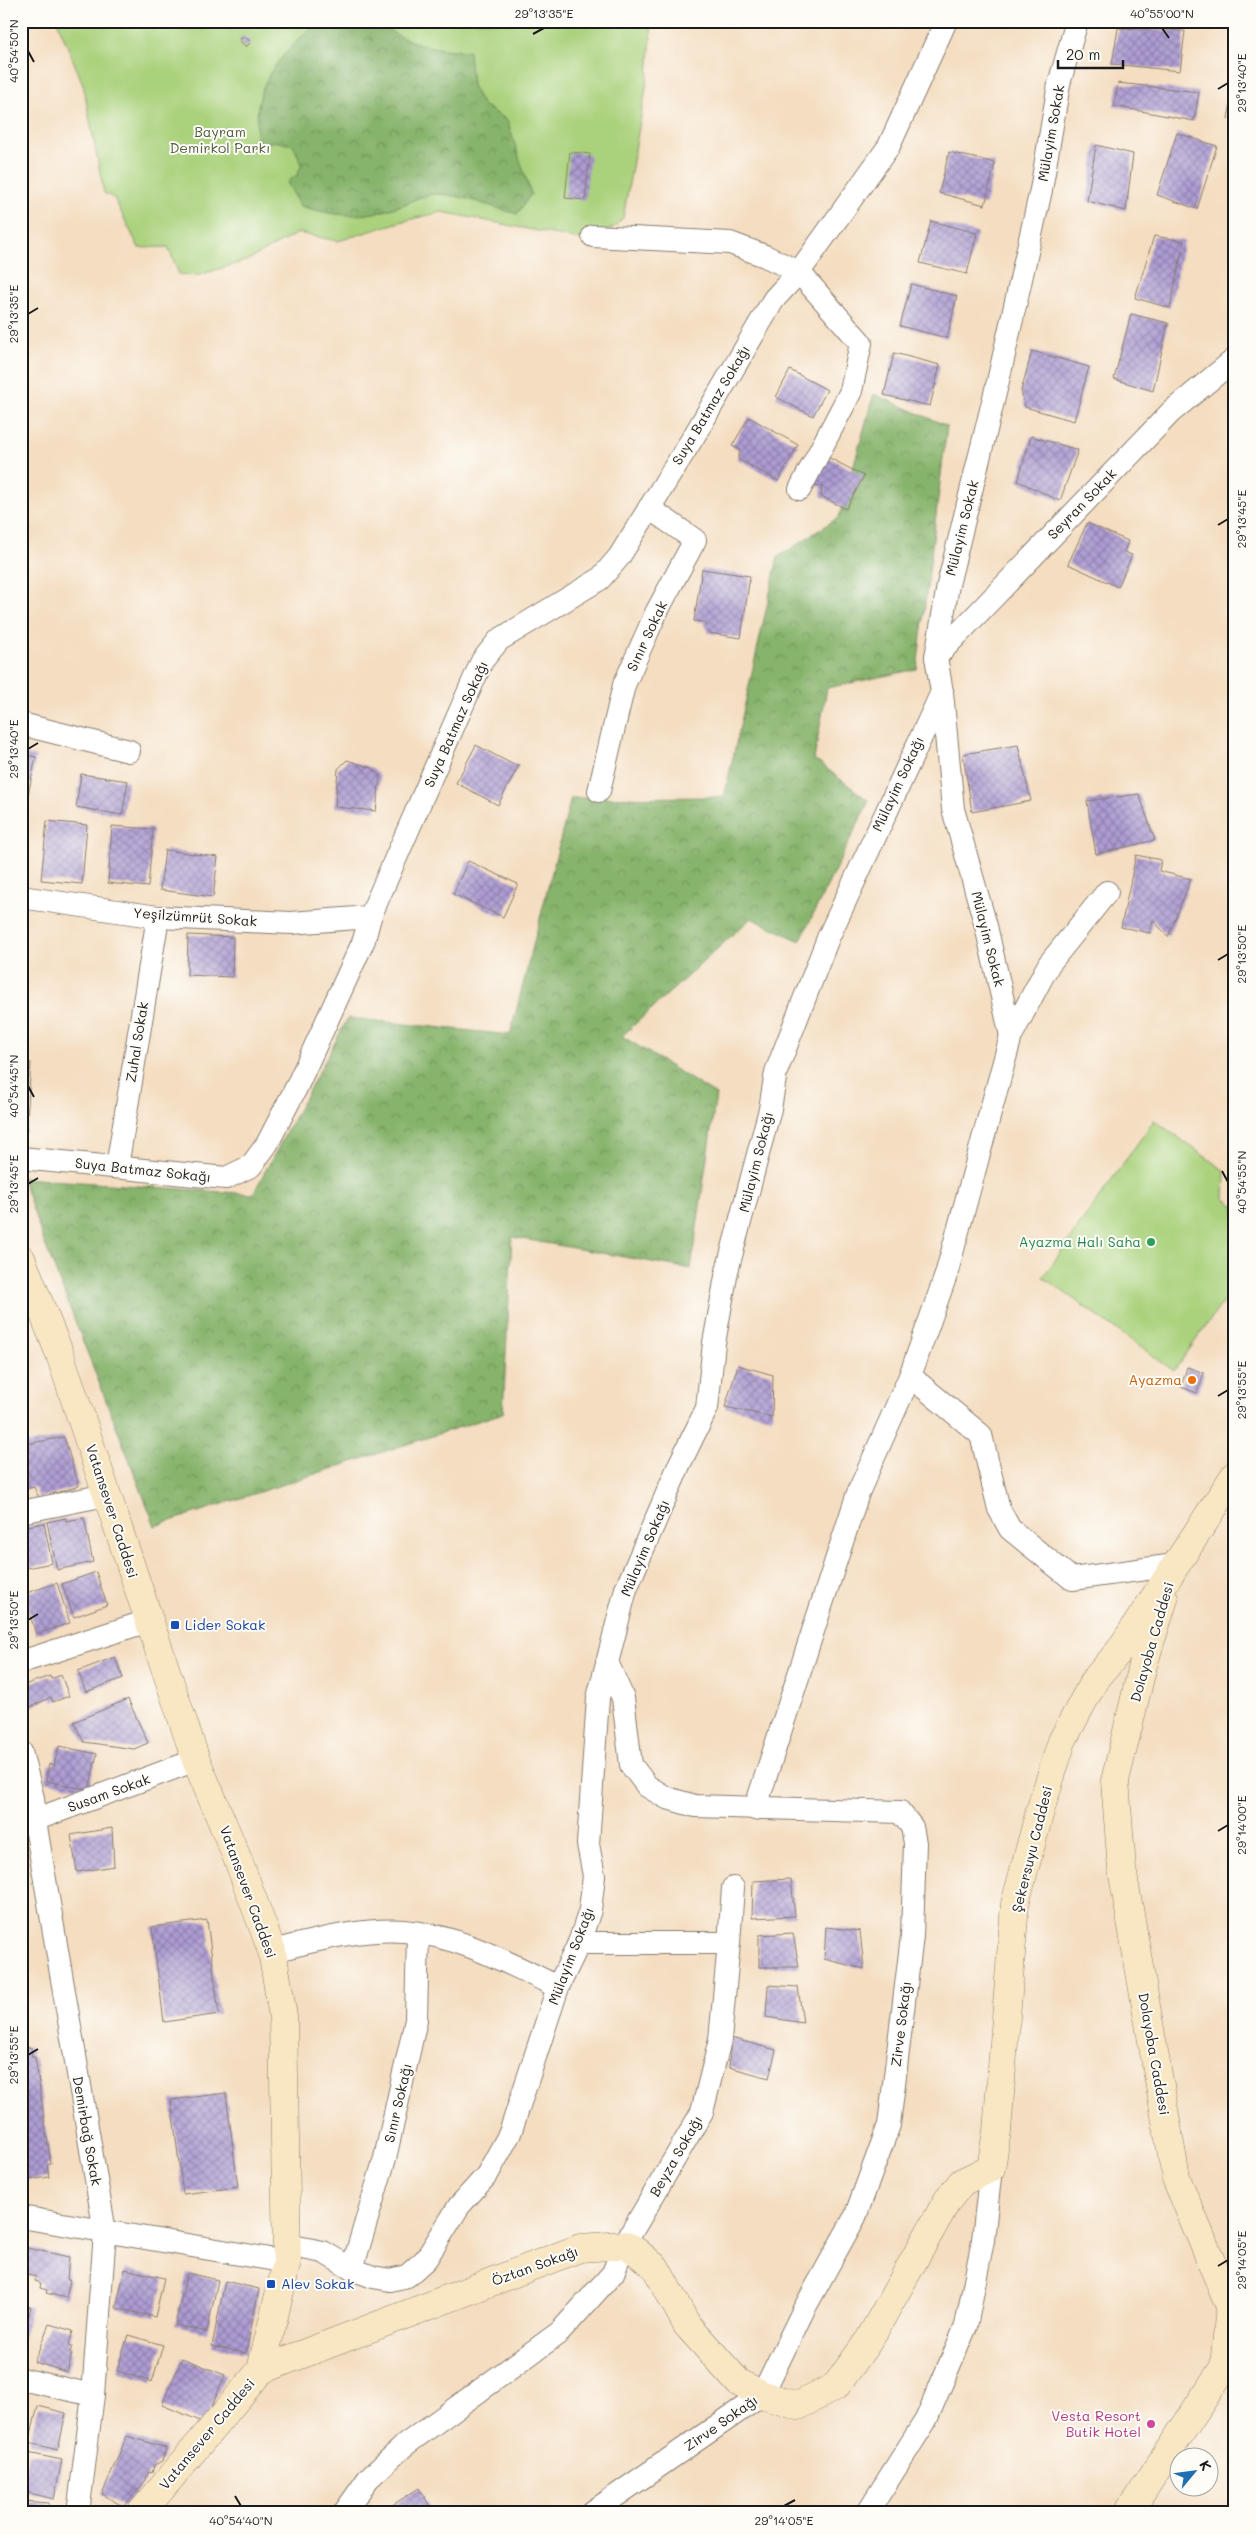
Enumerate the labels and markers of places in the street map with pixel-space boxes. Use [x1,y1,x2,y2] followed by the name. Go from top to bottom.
[1019,1232,1141,1251] place label: Ayazma Halı Saha
[1145,1236,1157,1248] marker: Ayazma Halı Saha
[1129,1370,1182,1389] place label: Ayazma
[1186,1374,1198,1386] marker: Ayazma
[185,1615,265,1634] place label: Lider Sokak
[169,1619,181,1631] marker: Lider Sokak
[281,2274,355,2293] place label: Alev Sokak
[265,2278,277,2290] marker: Alev Sokak
[1051,2406,1141,2441] place label: Vesta Resort Butik Hotel
[1145,2418,1157,2430] marker: Vesta Resort Butik Hotel

